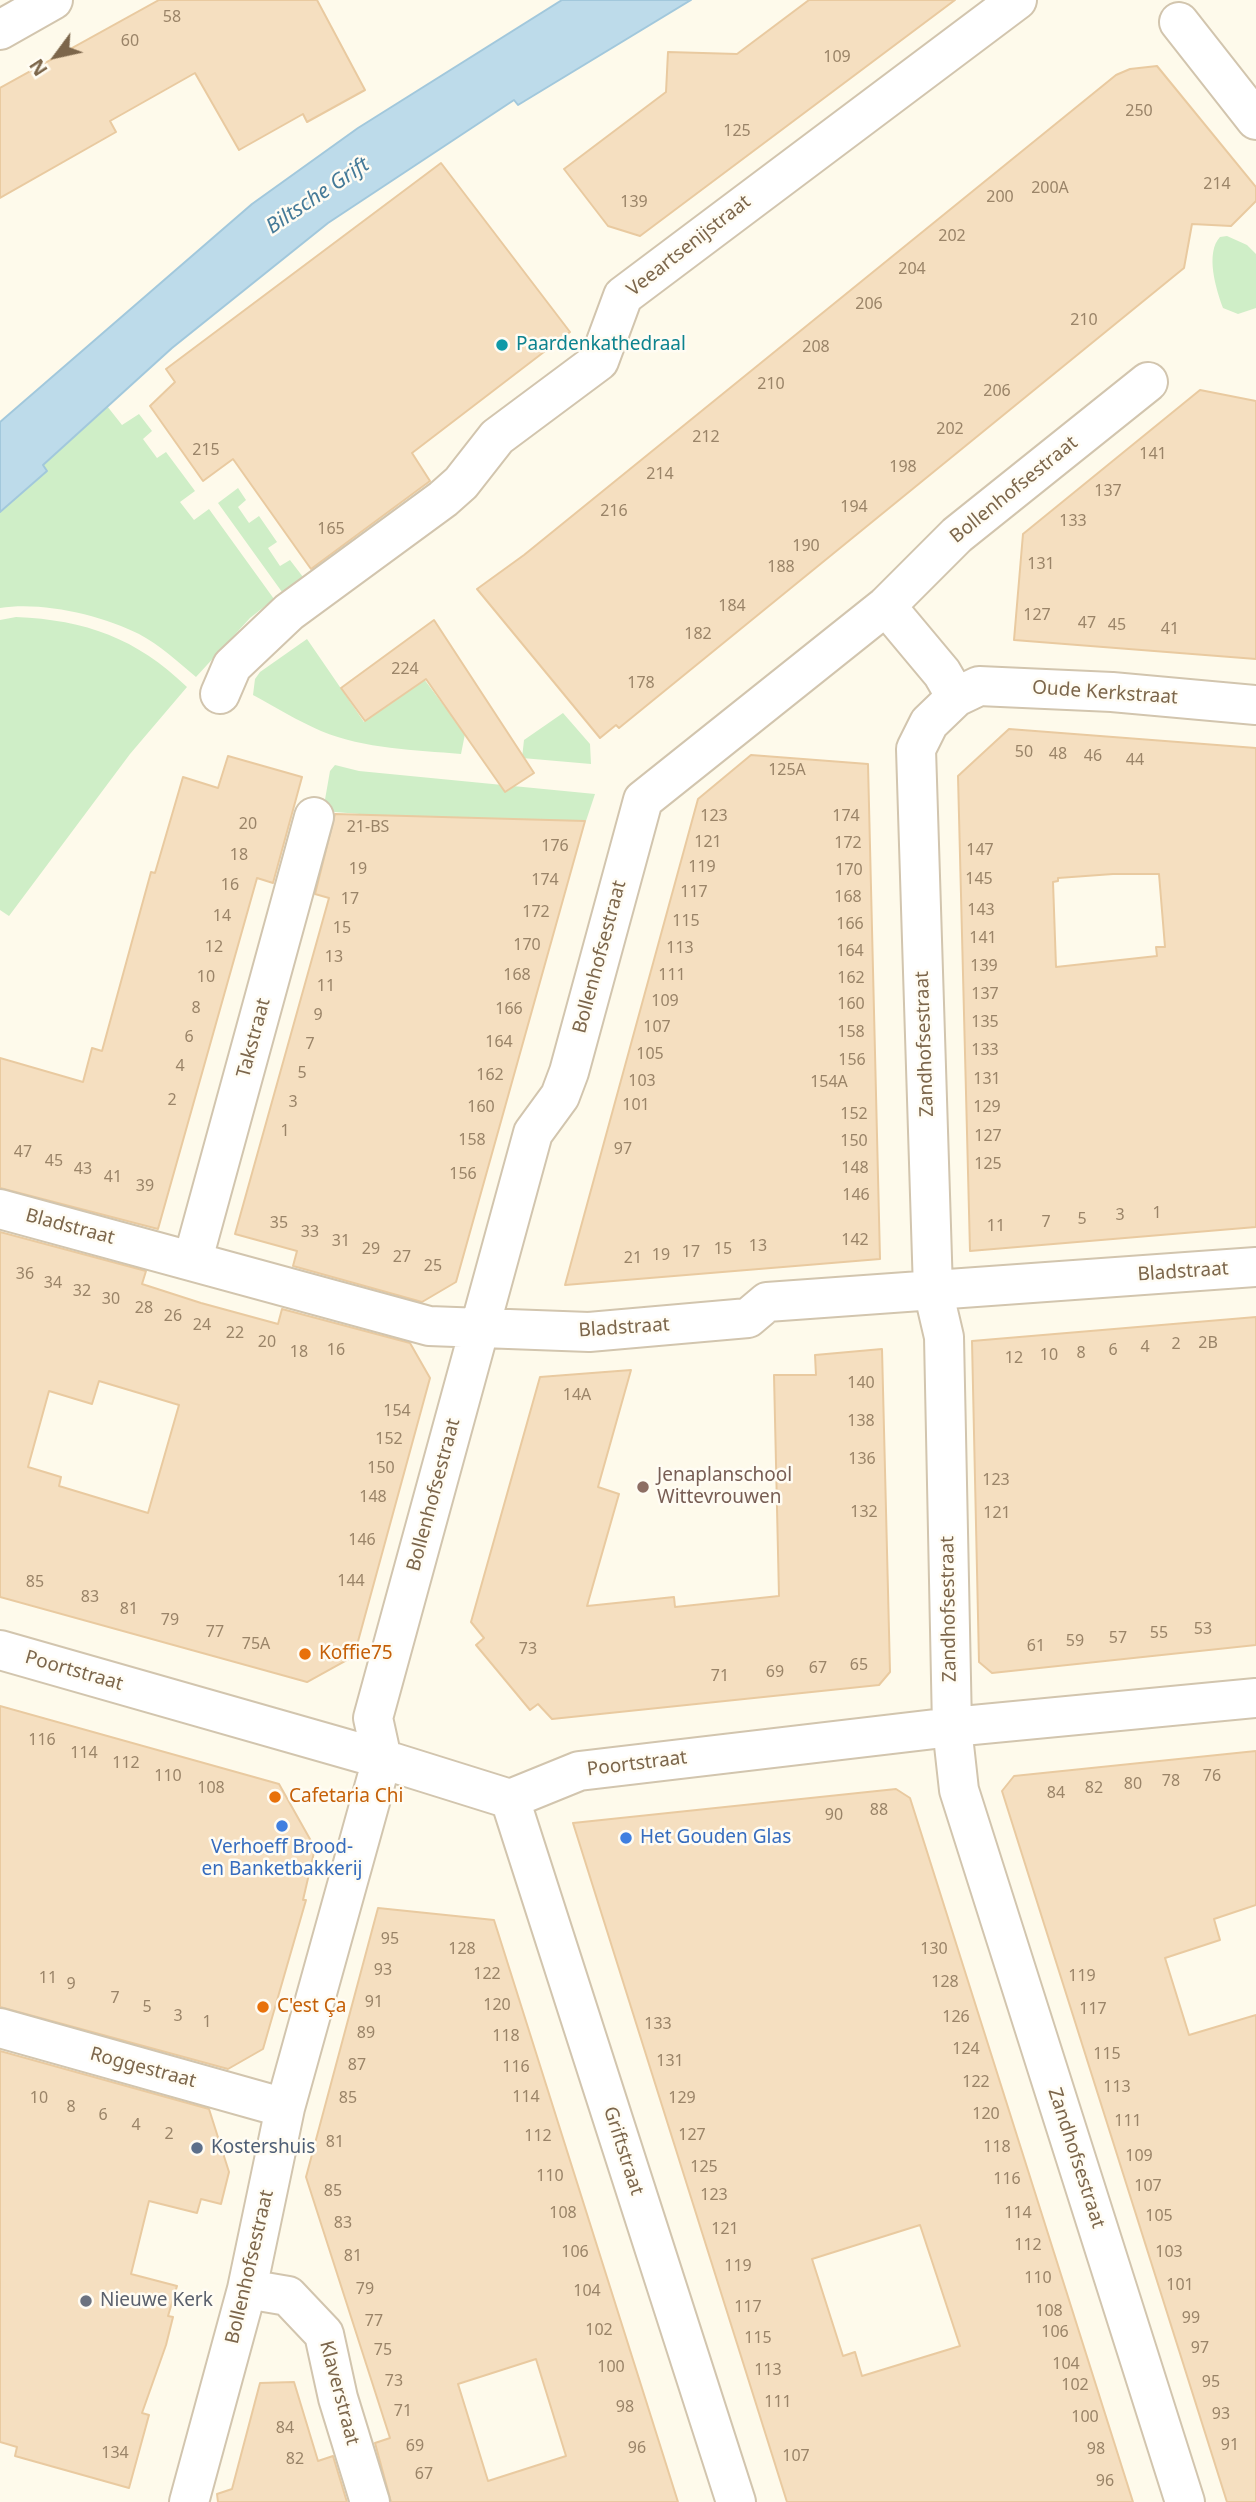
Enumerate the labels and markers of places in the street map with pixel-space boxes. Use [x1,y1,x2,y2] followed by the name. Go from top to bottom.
[516,334,686,356] place label: Paardenkathedraal
[494,337,510,353] marker: Paardenkathedraal
[657,1465,792,1509] place label: Jenaplanschool Wittevrouwen
[635,1479,651,1495] marker: Jenaplanschool Wittevrouwen
[319,1643,393,1665] place label: Koffie75
[297,1646,313,1662] marker: Koffie75
[289,1786,403,1808] place label: Cafetaria Chi
[267,1789,283,1805] marker: Cafetaria Chi
[274,1818,290,1834] marker: Verhoeff Brood- en Banketbakkerij
[640,1827,791,1849] place label: Het Gouden Glas
[618,1830,634,1846] marker: Het Gouden Glas
[202,1837,362,1881] place label: Verhoeff Brood- en Banketbakkerij
[277,1996,346,2018] place label: C'est Ça
[255,1999,271,2015] marker: C'est Ça
[211,2137,315,2159] place label: Kostershuis
[189,2140,205,2156] marker: Kostershuis
[100,2290,213,2312] place label: Nieuwe Kerk
[78,2293,94,2309] marker: Nieuwe Kerk

